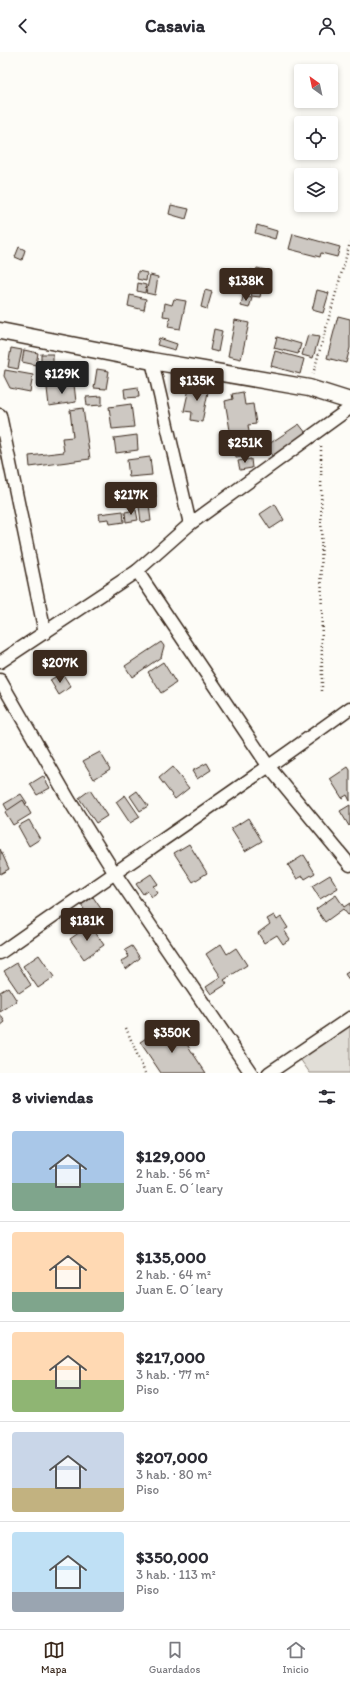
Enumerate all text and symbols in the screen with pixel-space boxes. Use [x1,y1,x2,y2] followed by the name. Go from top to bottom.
[12,15,34,37] icon: back
[145,15,205,37] text: Casavia
[316,15,338,37] icon: person
[294,64,338,108] north arrow
[294,64,338,212] map controls
[294,116,338,160] button: locate
[294,168,338,212] button: layers
[218,268,274,302] pin: $138K
[228,273,264,288] text: $138K
[34,361,90,395] pin: $129K
[45,366,79,381] text: $129K
[169,368,225,402] pin: $135K
[180,373,214,388] text: $135K
[217,430,273,464] pin: $251K
[228,435,262,450] text: $251K
[103,482,159,516] pin: $217K
[114,487,148,502] text: $217K
[32,650,88,684] pin: $207K
[42,655,78,670] text: $207K
[59,908,115,942] pin: $181K
[70,913,104,928] text: $181K
[144,1020,200,1054] pin: $350K
[154,1025,190,1040] text: $350K
[316,1086,338,1108] icon: filters
[12,1087,93,1107] text: 8 viviendas
[136,1146,206,1166] text: $129,000
[44,1147,92,1195] icon: home
[136,1166,210,1181] text: 2 hab. · 56 m²
[136,1181,223,1196] text: Juan E. O´leary
[136,1247,206,1267] text: $135,000
[44,1248,92,1296] icon: home
[136,1267,211,1282] text: 2 hab. · 64 m²
[136,1282,223,1297] text: Juan E. O´leary
[136,1347,205,1367] text: $217,000
[44,1348,92,1396] icon: home
[136,1367,210,1382] text: 3 hab. · 77 m²
[136,1382,159,1397] text: Piso
[136,1447,208,1467] text: $207,000
[44,1448,92,1496] icon: home
[136,1467,212,1482] text: 3 hab. · 80 m²
[136,1482,159,1497] text: Piso
[136,1547,209,1567] text: $350,000
[44,1548,92,1596] icon: home
[136,1567,216,1582] text: 3 hab. · 113 m²
[136,1582,159,1597] text: Piso
[41,1639,67,1676] tab: Mapa
[149,1639,200,1676] tab: Guardados
[282,1639,309,1676] tab: Inicio

